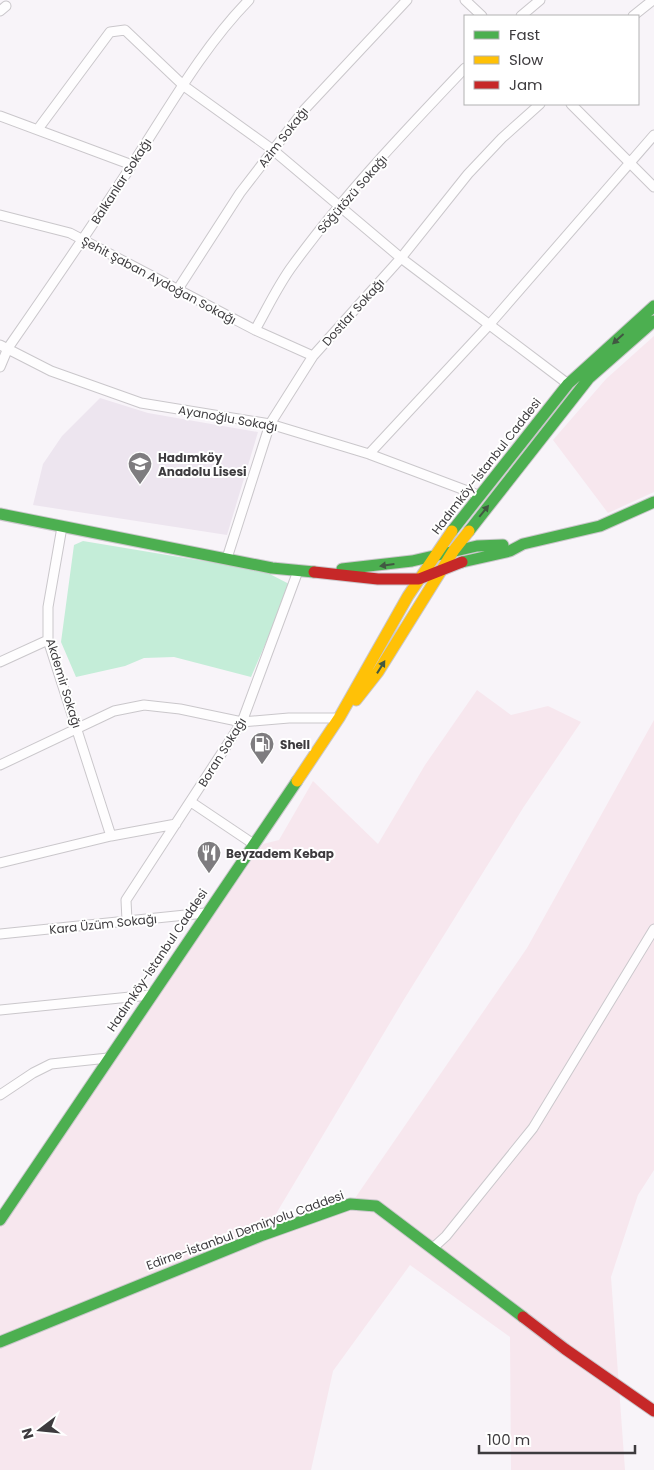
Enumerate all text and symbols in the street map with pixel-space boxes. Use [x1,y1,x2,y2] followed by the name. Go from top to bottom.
[464,15,639,105] legend
[509,24,540,45] text: Fast
[509,49,544,70] text: Slow
[509,74,543,95] text: Jam
[254,103,312,171] street label: Azim Sokağı
[87,135,155,227] street label: Balkanlar Sokağı
[313,151,391,237] street label: Söğütözü Sokağı
[79,232,239,328] street label: Şehit Şaban Aydoğan Sokağı
[318,274,388,350] street label: Dostlar Sokağı
[612,333,624,345] one-way arrow
[427,394,545,538] street label: Hadımköy-İstanbul Caddesi
[177,401,279,435] street label: Ayanoğlu Sokağı
[158,449,247,480] place label: Hadımköy Anadolu Lisesi
[127,451,153,485] school or university icon: Hadımköy Anadolu Lisesi
[479,505,490,518] one-way arrow
[379,561,395,569] one-way arrow
[42,636,86,730] street label: Akdemir Sokağı
[376,660,385,673] one-way arrow
[194,714,250,790] street label: Boran Sokağı
[249,731,275,765] fuel station icon: Shell
[280,736,310,753] place label: Shell
[196,840,222,874] restaurant icon: Beyzadem Kebap
[226,845,334,862] place label: Beyzadem Kebap
[103,885,211,1035] street label: Hadımköy-İstanbul Caddesi
[48,910,158,938] street label: Kara Üzüm Sokağı
[144,1186,346,1274] street label: Edirne-İstanbul Demiryolu Caddesi
[15,1405,65,1455] north arrow
[479,1422,635,1454] scale bar
[16,1426,39,1441] text: N
[487,1429,530,1450] text: 100 m

